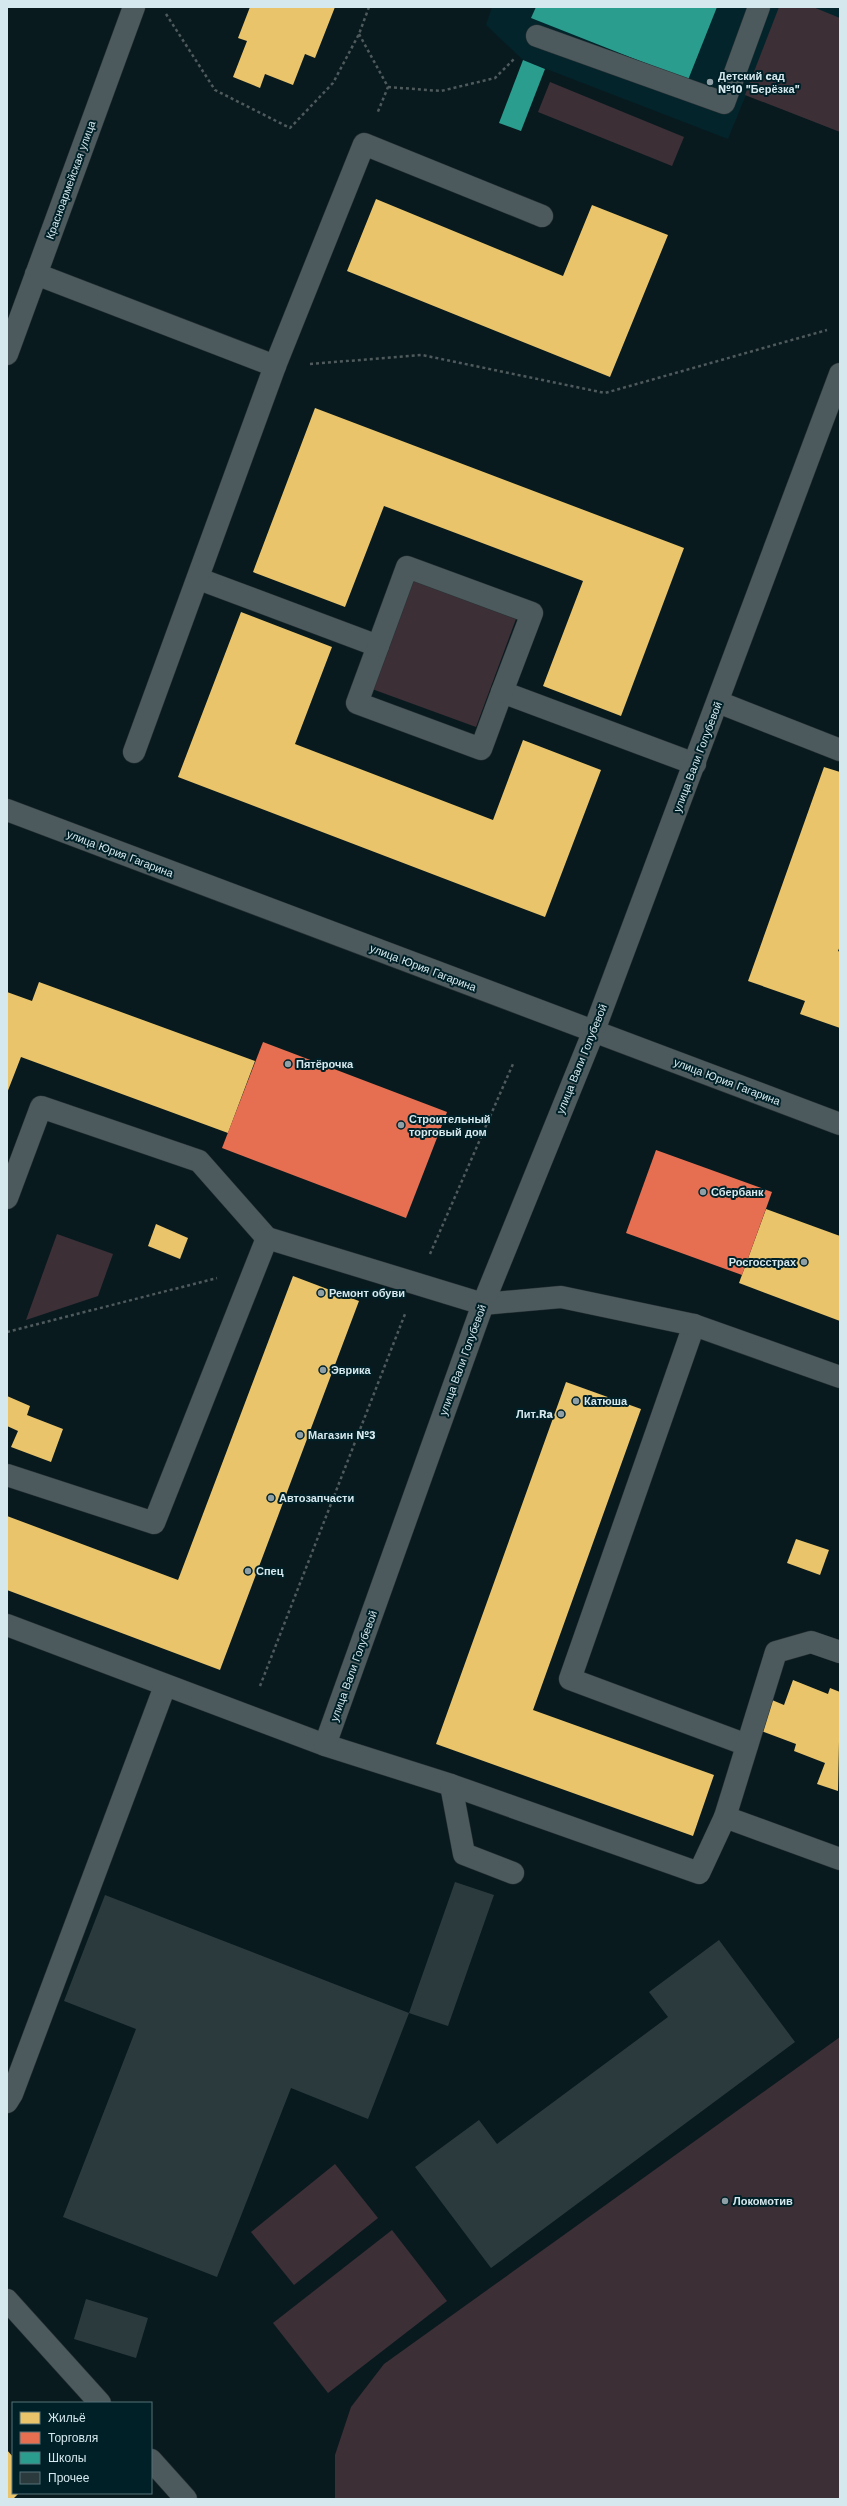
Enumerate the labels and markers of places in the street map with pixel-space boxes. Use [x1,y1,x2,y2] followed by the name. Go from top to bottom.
[718,70,800,96] place label: Детский cад №10 "Берёзка"
[705,77,715,87] marker: Детский cад №10 "Берёзка"
[296,1058,354,1071] place label: Пятёрочка
[283,1059,293,1069] marker: Пятёрочка
[409,1113,491,1139] place label: Строительный торговый дом
[396,1120,406,1130] marker: Строительный торговый дом
[711,1186,764,1199] place label: Сбербанк
[698,1187,708,1197] marker: Сбербанк
[729,1256,797,1269] place label: Росгосстрах
[799,1257,809,1267] marker: Росгосстрах
[329,1287,405,1300] place label: Ремонт обуви
[316,1288,326,1298] marker: Ремонт обуви
[331,1364,372,1377] place label: Эврика
[318,1365,328,1375] marker: Эврика
[584,1395,628,1408] place label: Катюша
[571,1396,581,1406] marker: Катюша
[516,1408,554,1421] place label: Лит.Ra
[556,1409,566,1419] marker: Лит.Ra
[308,1429,376,1442] place label: Магазин №3
[295,1430,305,1440] marker: Магазин №3
[279,1492,354,1505] place label: Автозапчасти
[266,1493,276,1503] marker: Автозапчасти
[256,1565,284,1578] place label: Спец
[243,1566,253,1576] marker: Спец
[733,2195,793,2208] place label: Локомотив
[720,2196,730,2206] marker: Локомотив

